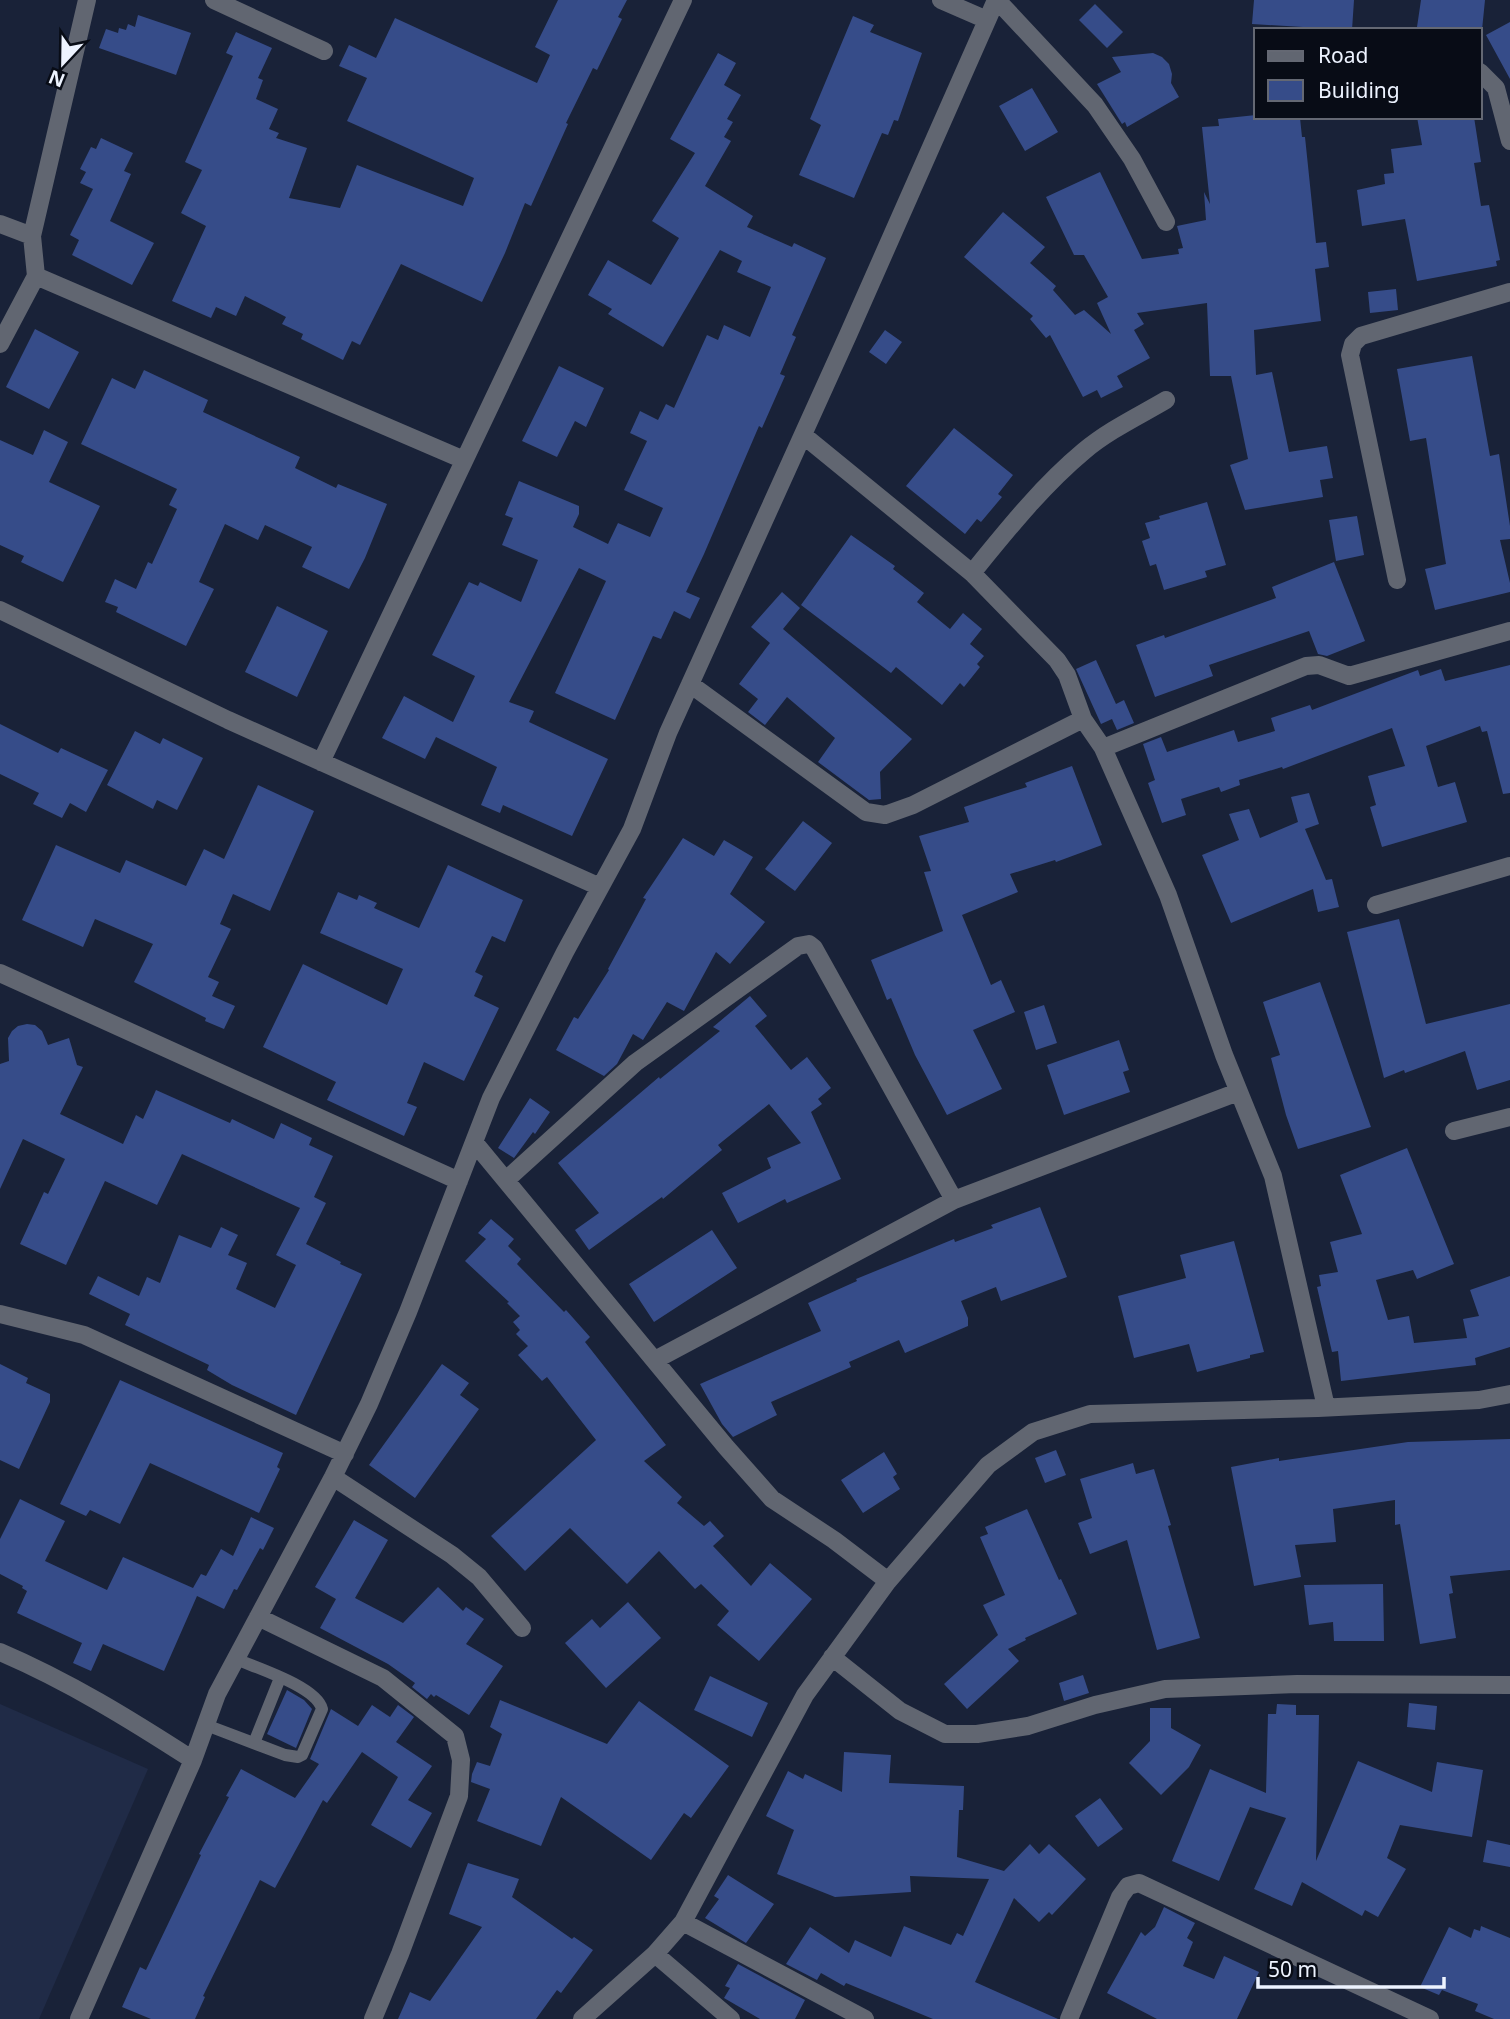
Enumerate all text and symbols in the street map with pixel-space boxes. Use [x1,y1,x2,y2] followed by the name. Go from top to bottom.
[28,28,98,98] north arrow
[1254,28,1482,119] legend
[1318,41,1368,69] text: Road
[45,64,69,94] text: N
[1318,76,1400,104] text: Building
[1258,1946,1444,1990] scale bar
[1268,1955,1317,1983] text: 50 m

